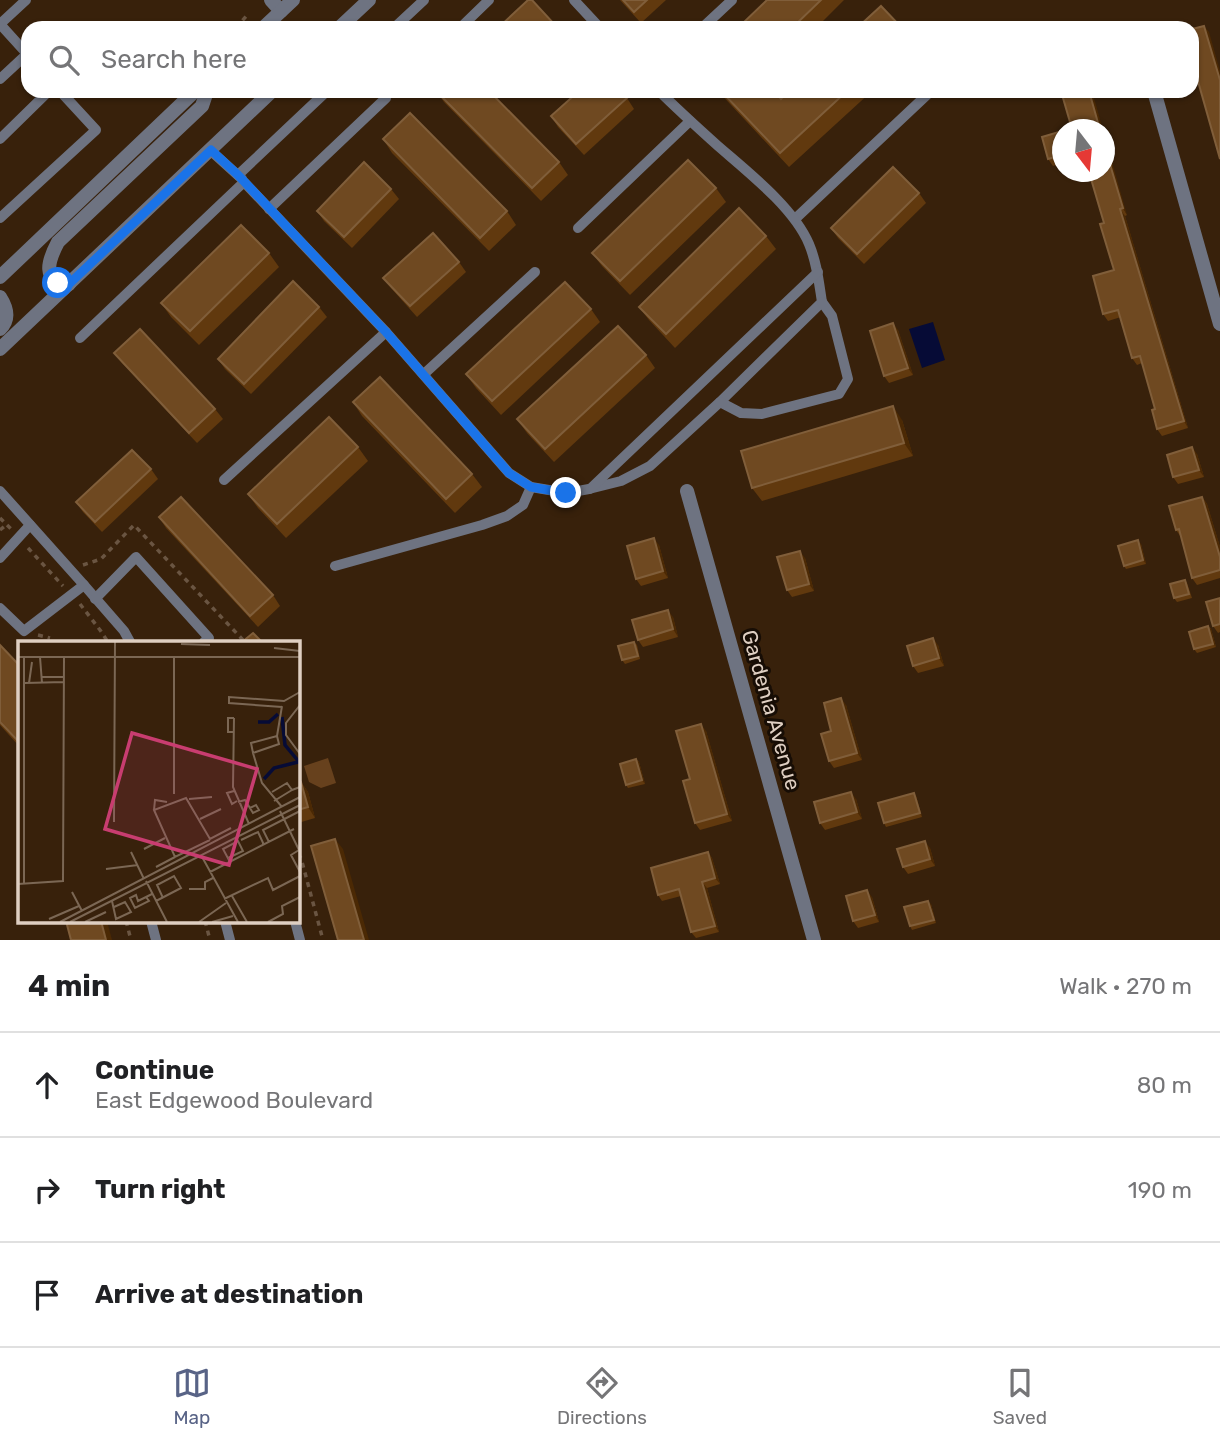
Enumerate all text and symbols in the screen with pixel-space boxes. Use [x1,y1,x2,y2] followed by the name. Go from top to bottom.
[21,21,1199,98] search box
[45,41,83,79] icon: search
[101,44,247,75] text: Search here
[1052,119,1115,182] north arrow
[42,267,73,298] route start
[550,477,581,508] route end
[737,627,806,793] street label: Gardenia Avenue
[18,641,299,922] inset map
[28,968,110,1004] text: 4 min
[1059,972,1192,1000] text: Walk · 270 m
[95,1055,214,1086] text: Continue
[28,1066,66,1104] icon: ahead
[1137,1071,1192,1099] text: 80 m
[95,1086,373,1114] text: East Edgewood Boulevard
[28,1171,66,1209] icon: right
[95,1174,225,1205] text: Turn right
[1128,1176,1192,1204] text: 190 m
[28,1276,66,1314] icon: arrive
[95,1279,363,1310] text: Arrive at destination
[173,1364,211,1429] tab: Map
[557,1364,647,1429] tab: Directions
[993,1364,1047,1429] tab: Saved

